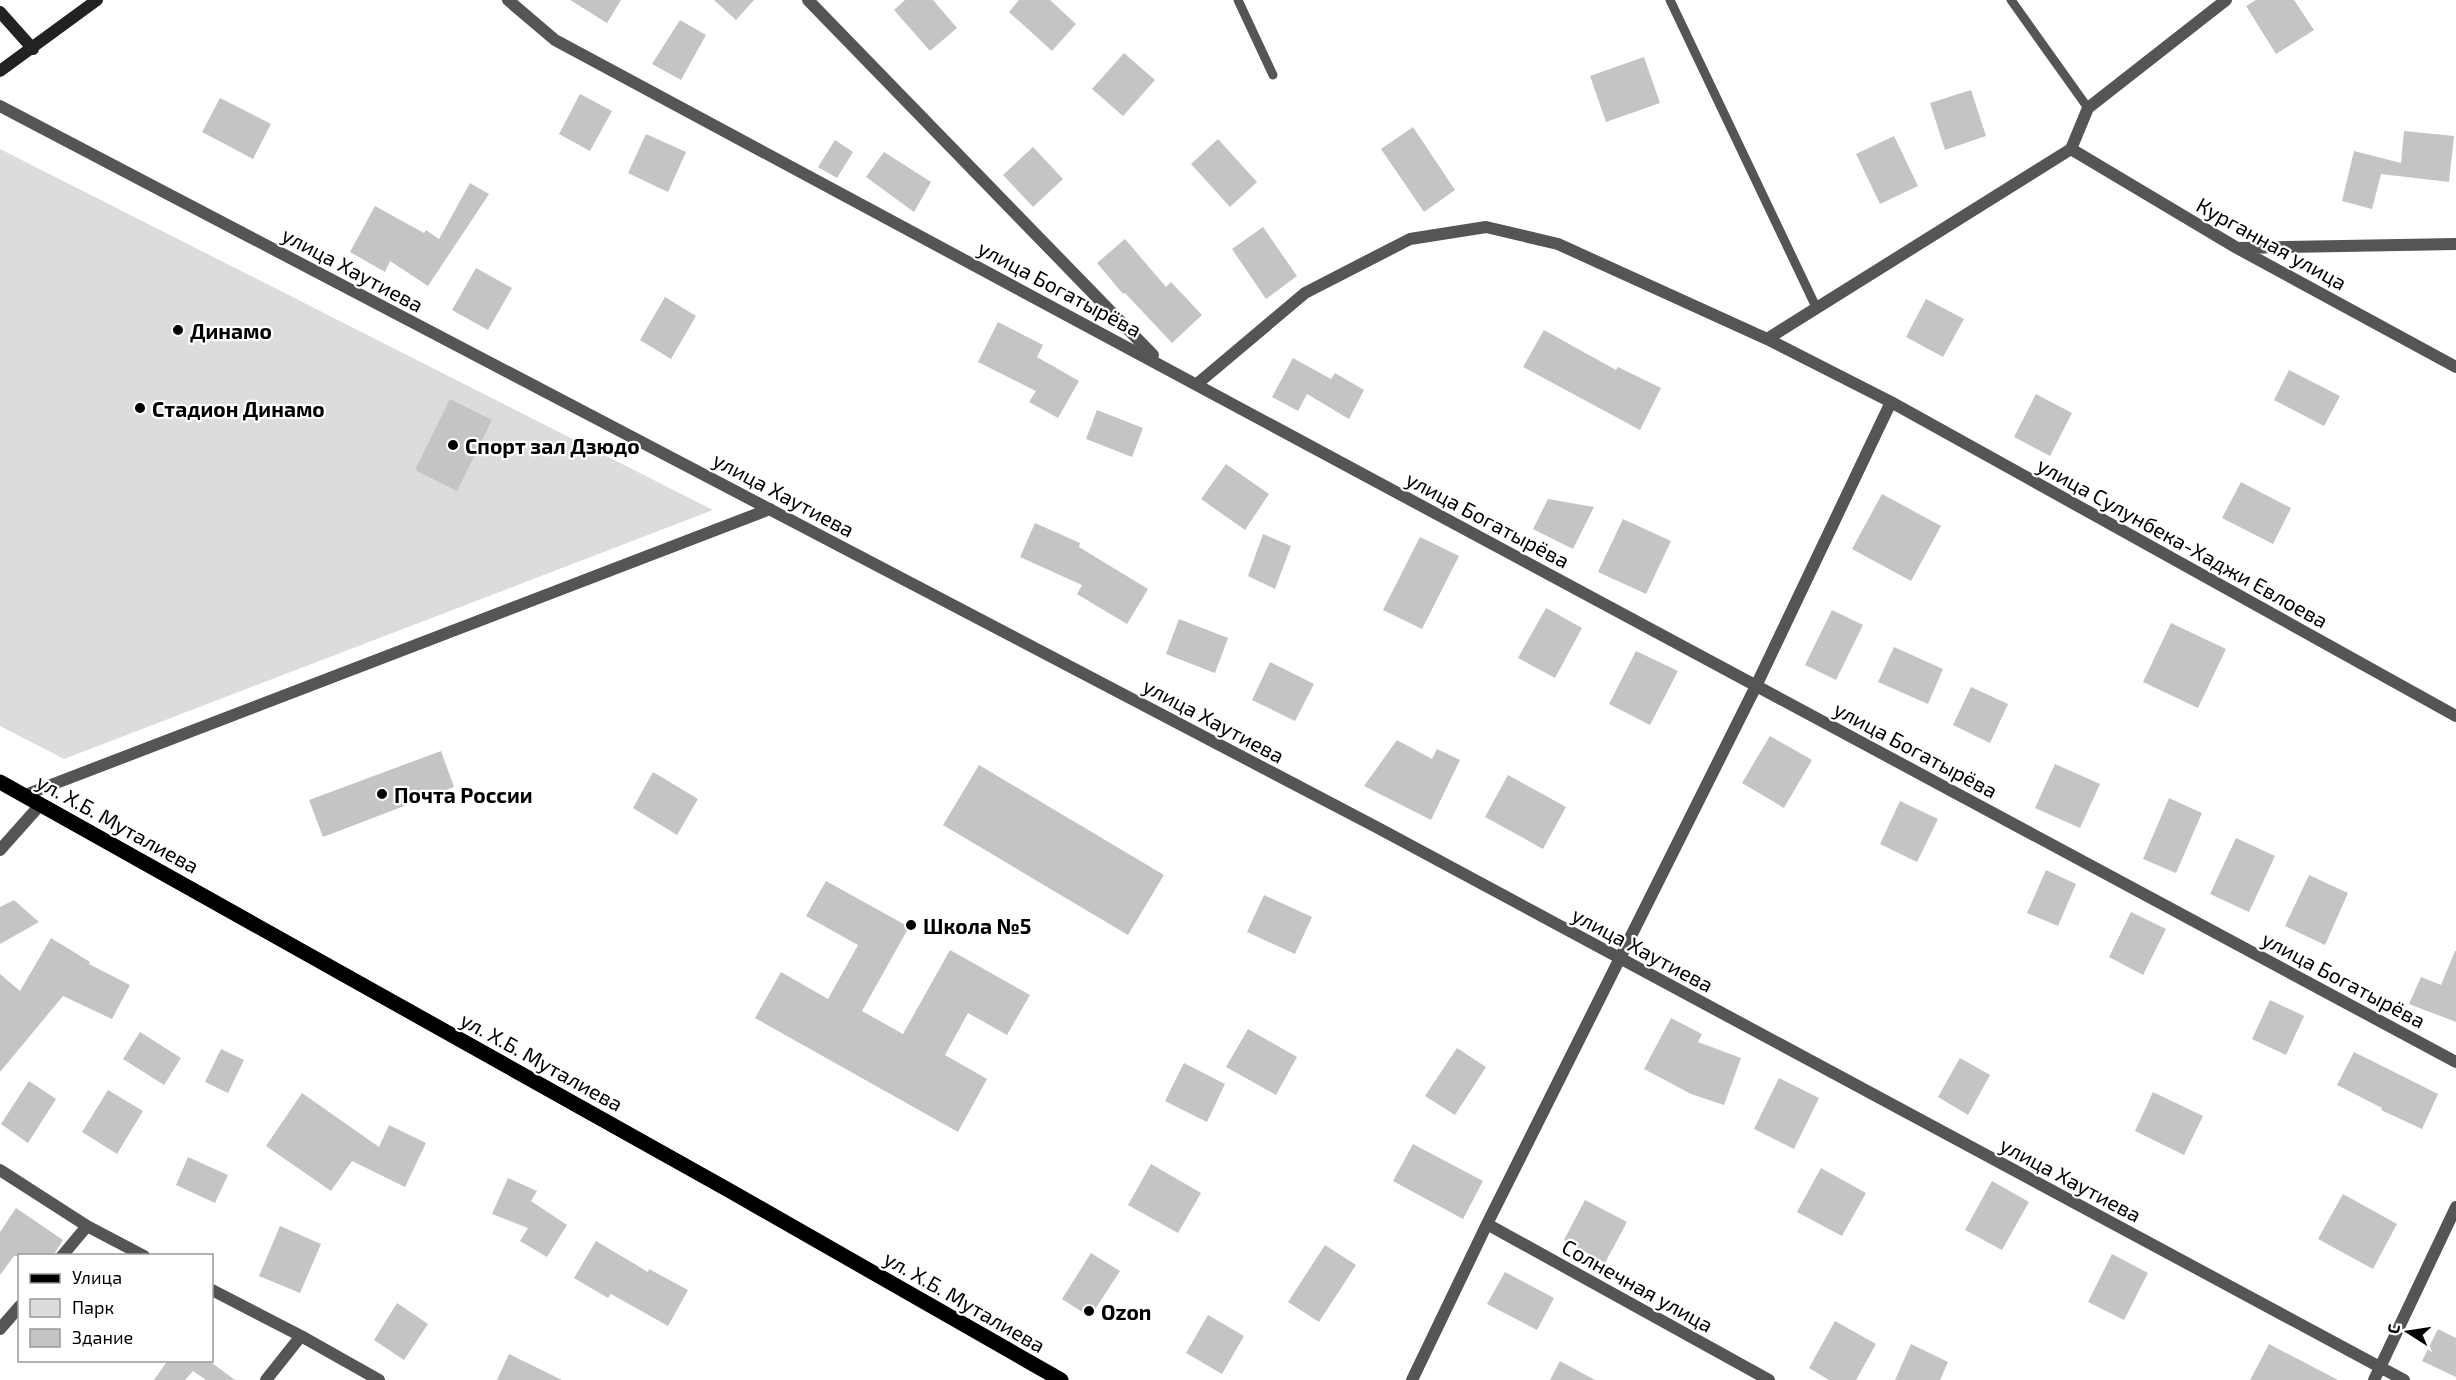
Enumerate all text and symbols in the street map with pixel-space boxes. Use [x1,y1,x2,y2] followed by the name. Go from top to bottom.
[2192,191,2351,295] street label: Курганная улица
[278,221,428,318] street label: улица Хаутиева
[974,234,1146,343] street label: улица Богатырёва
[190,318,272,343] place label: Динамо
[171,323,185,337] marker: Динамо
[152,396,325,421] place label: Стадион Динамо
[133,401,147,415] marker: Стадион Динамо
[465,433,640,458] place label: Спорт зал Дзюдо
[446,438,460,452] marker: Спорт зал Дзюдо
[709,446,859,543] street label: улица Хаутиева
[2033,452,2333,633] street label: улица Сулунбека-Хаджи Евлоева
[1402,465,1574,574] street label: улица Богатырёва
[1139,672,1289,769] street label: улица Хаутиева
[1830,695,2002,804] street label: улица Богатырёва
[32,768,204,879] street label: ул. Х.Б. Муталиева
[394,782,533,807] place label: Почта России
[375,787,389,801] marker: Почта России
[1568,901,1718,998] street label: улица Хаутиева
[923,913,1031,938] place label: Школа №5
[904,918,918,932] marker: Школа №5
[2258,925,2430,1034] street label: улица Богатырёва
[456,1006,628,1117] street label: ул. Х.Б. Муталиева
[1996,1131,2146,1228] street label: улица Хаутиева
[1558,1233,1718,1338] street label: Солнечная улица
[880,1245,1050,1358] street label: ул. Х.Б. Муталиева
[18,1254,213,1362] legend
[72,1266,122,1288] text: Улица
[72,1296,114,1318] text: Парк
[1101,1299,1151,1324] place label: Ozon
[2378,1302,2438,1362] north arrow
[1082,1304,1096,1318] marker: Ozon
[2383,1322,2403,1335] text: С
[72,1326,133,1348] text: Здание

